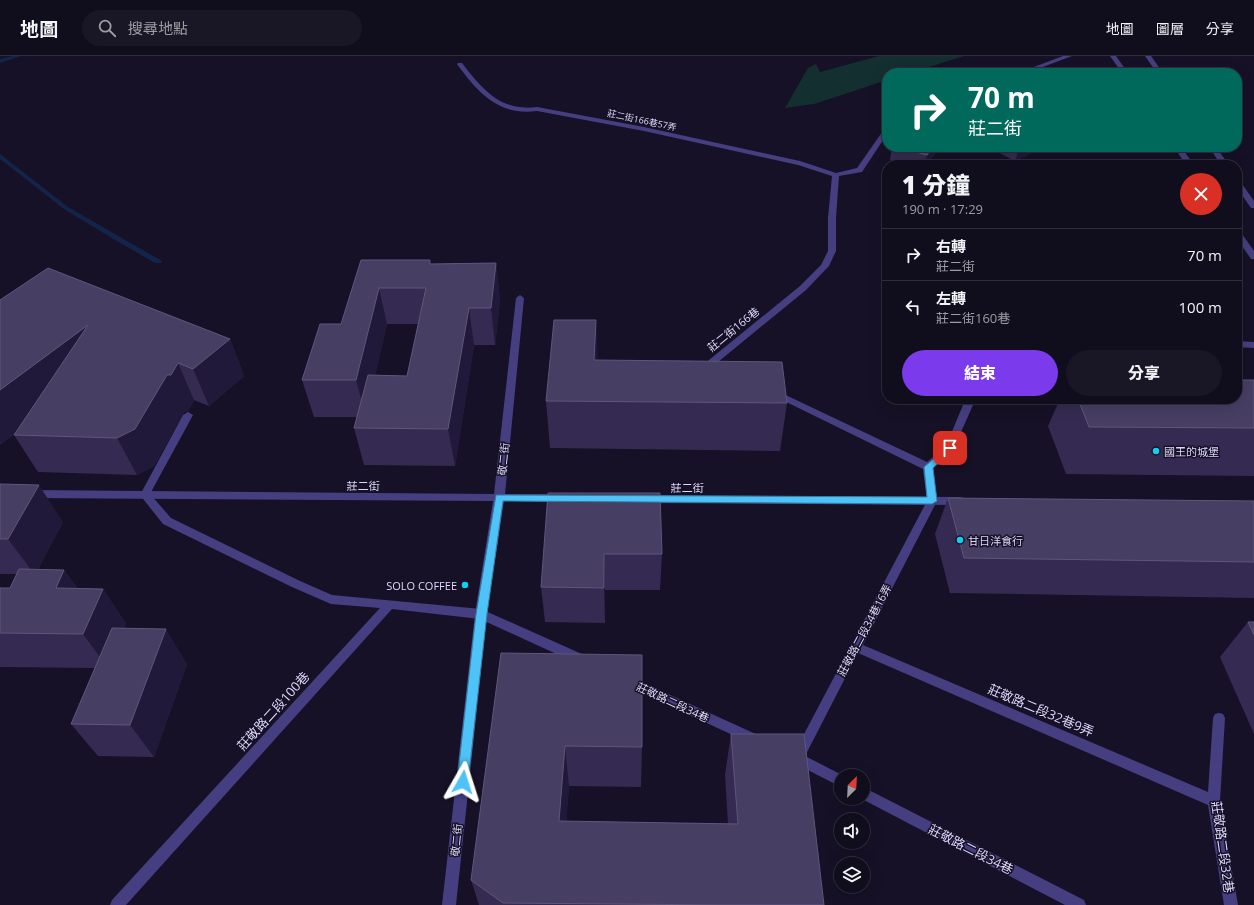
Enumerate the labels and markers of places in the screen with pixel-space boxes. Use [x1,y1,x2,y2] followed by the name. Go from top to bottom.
[933,431,967,465] pin
[1164,444,1219,459] place label: 國王的城堡
[1151,446,1161,456] marker: 國王的城堡
[968,533,1023,548] place label: 甘日洋食行
[955,535,965,545] marker: 甘日洋食行
[386,578,457,593] place label: SOLO COFFEE
[460,580,470,590] marker: SOLO COFFEE

